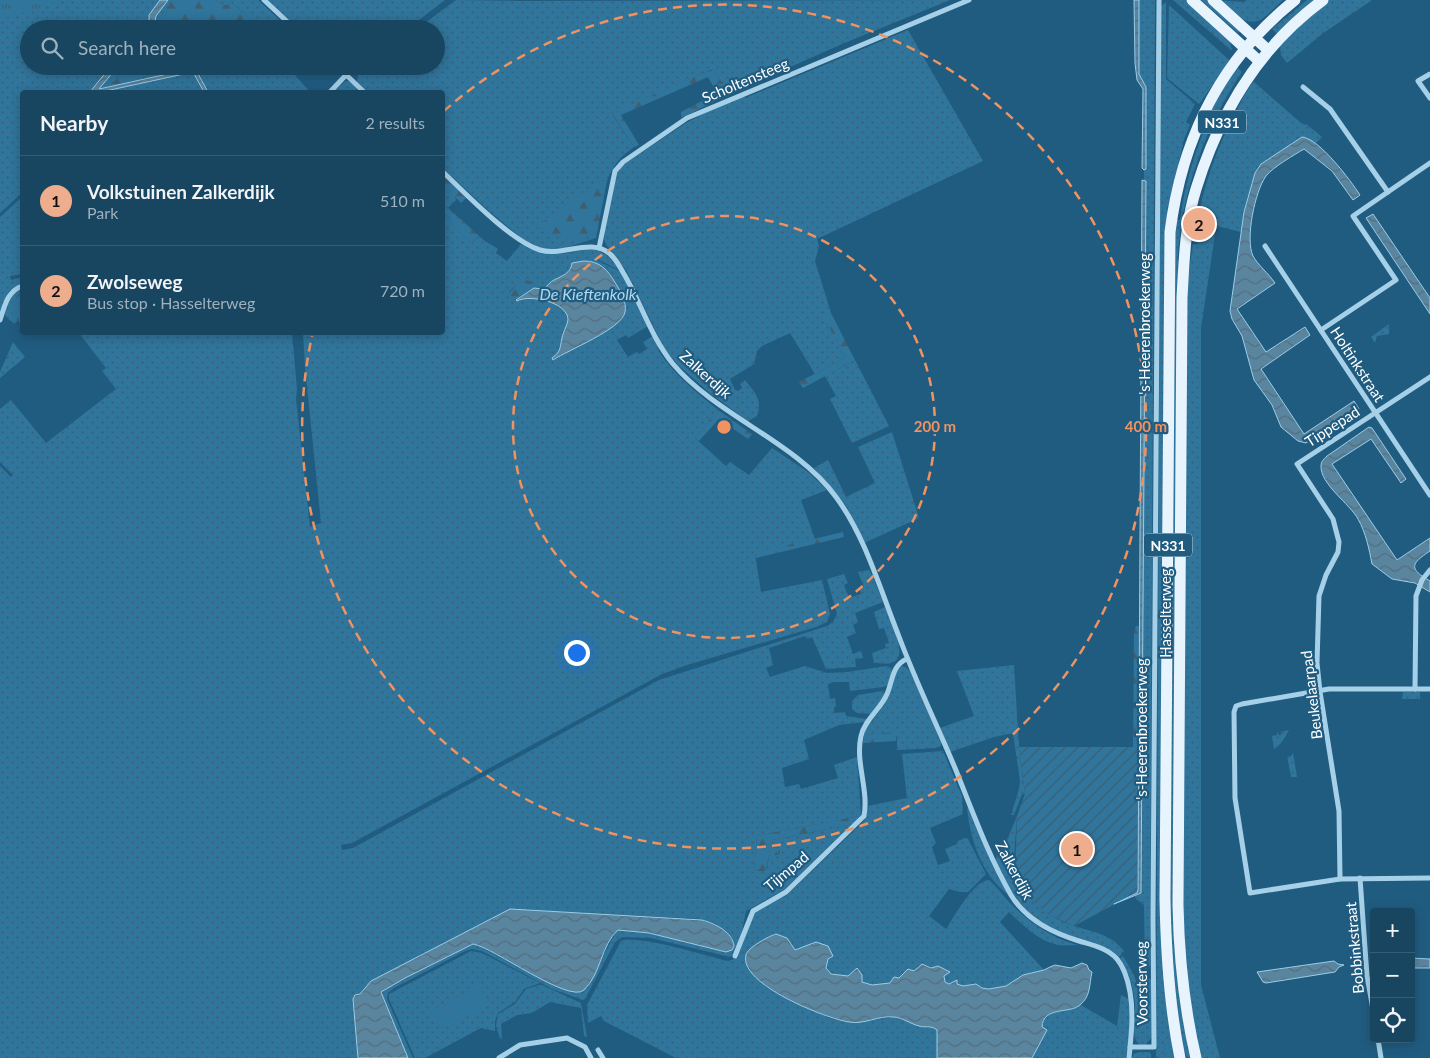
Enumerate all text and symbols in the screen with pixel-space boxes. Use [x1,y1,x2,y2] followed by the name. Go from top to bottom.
[20,20,445,75] search box
[38,34,66,62] icon: search
[78,36,176,59] text: Search here
[699,54,791,106] street label: Scholtensteeg
[40,110,108,135] text: Nearby
[1198,110,1246,134] road number: N331
[365,113,425,132] text: 2 results
[87,180,275,203] text: Volkstuinen Zalkerdijk
[51,191,61,210] text: 1
[380,191,425,210] text: 510 m
[87,203,118,222] text: Park
[1183,205,1215,243] pin: 2
[1135,253,1153,395] street label: 's-Heerenbroekerweg
[87,270,182,293] text: Zwolseweg
[51,281,61,300] text: 2
[380,281,425,300] text: 720 m
[540,284,637,303] water label: De Kieftenkolk
[87,293,255,312] text: Bus stop · Hasselterweg
[1327,323,1389,405] street label: Holtinkstraat
[676,346,736,402] street label: Zalkerdijk
[1301,402,1363,450] street label: Tippepad
[914,417,956,435] text: 200 m
[1125,417,1167,435] text: 400 m
[715,418,733,436] centre of rings
[1144,534,1192,556] road number: N331
[1156,568,1174,658] street label: Hasselterweg
[564,640,590,666] your location
[1297,650,1325,740] street label: Beukelaarpad
[1132,658,1150,800] street label: 's-Heerenbroekerweg
[1061,830,1093,868] pin: 1
[992,838,1038,903] street label: Zalkerdijk
[760,847,812,895] street label: Tijmpad
[1341,901,1367,995] street label: Bobbinkstraat
[1370,908,1415,1043] map controls
[1370,908,1415,953] button: +
[1131,941,1151,1025] street label: Voorsterweg
[1370,953,1415,998] button: −
[1370,998,1415,1043] button: locate

